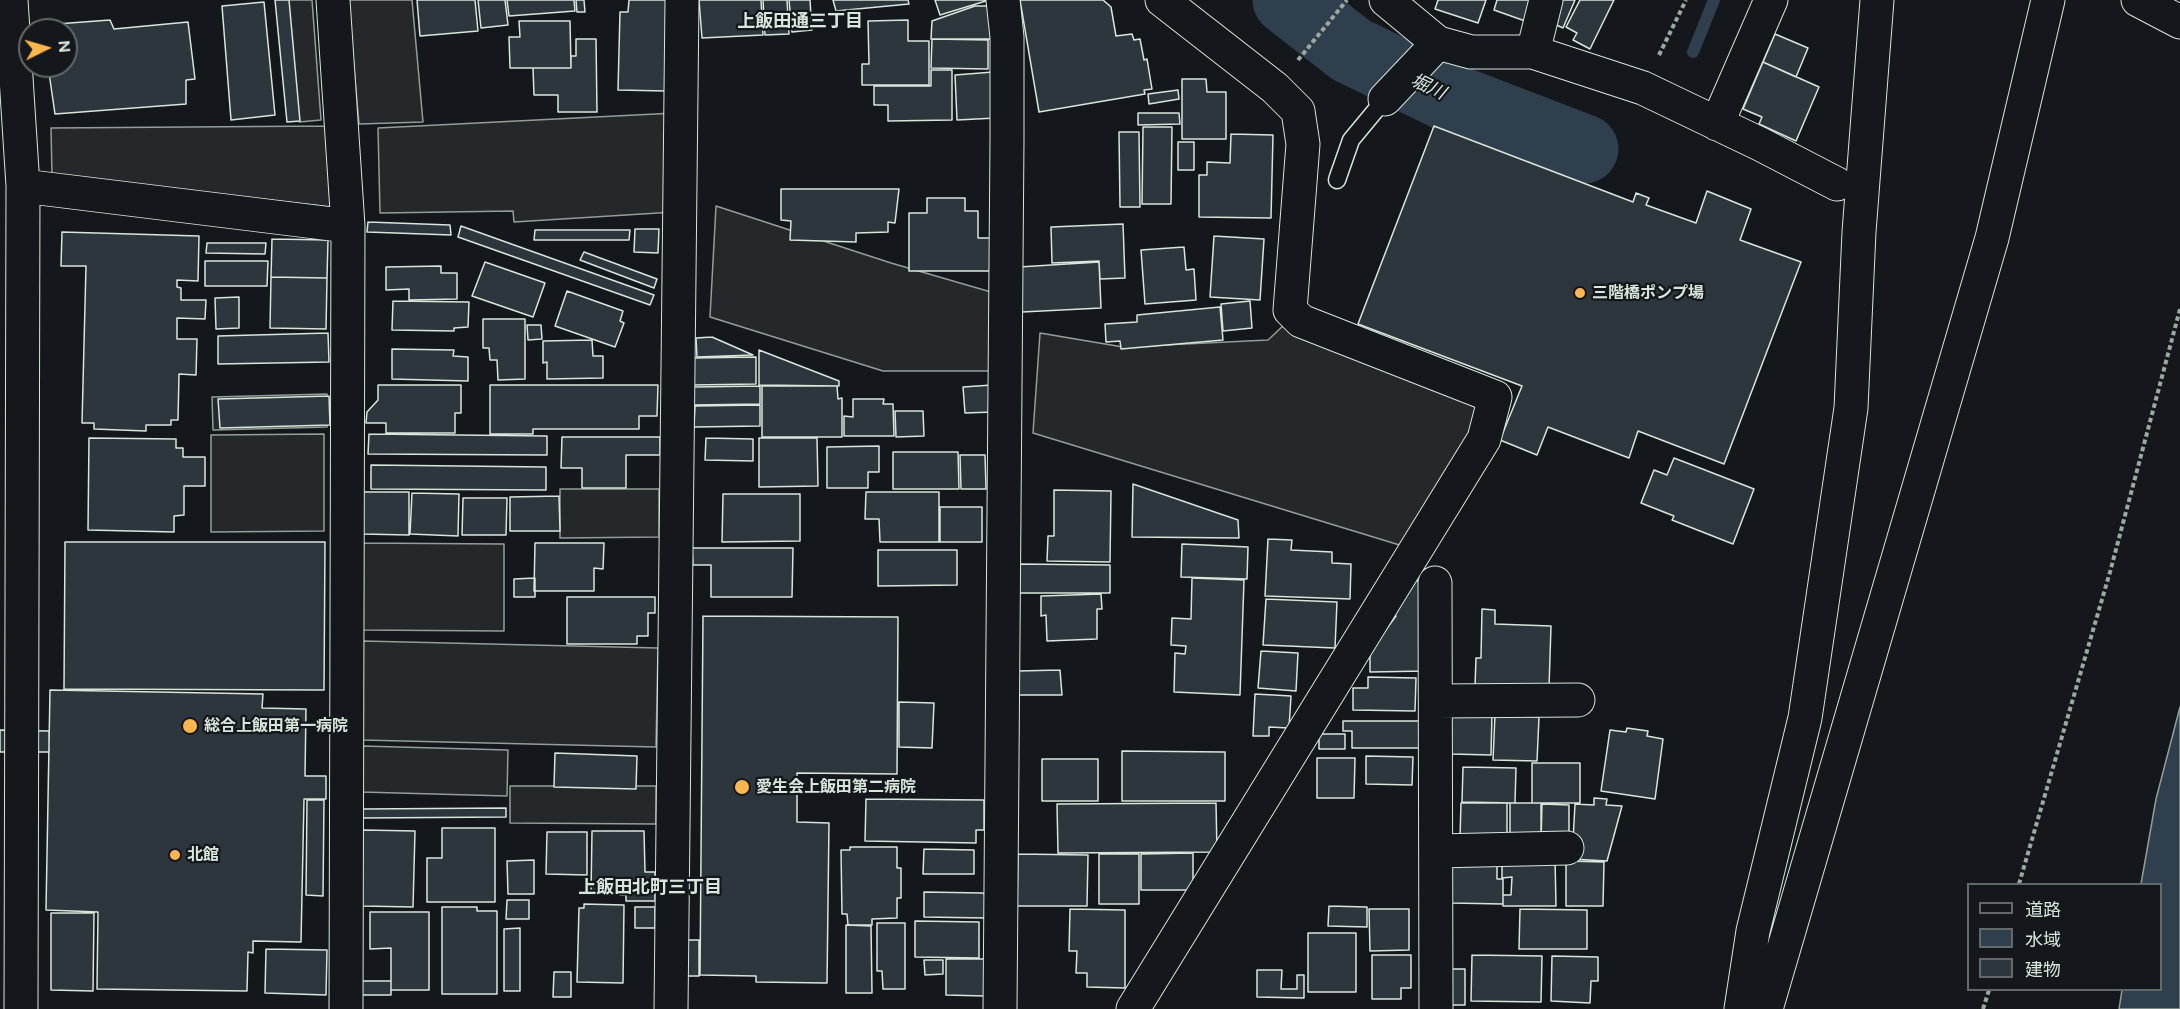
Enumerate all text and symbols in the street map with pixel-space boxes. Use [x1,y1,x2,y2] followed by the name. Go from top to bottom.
[737,11,863,33] district label: 上飯田通三丁目
[18,18,78,78] north arrow
[54,40,74,54] text: N
[1407,70,1449,104] water label: 堀川
[1592,283,1704,303] place label: 三階橋ポンプ場
[1573,286,1587,300] marker: 三階橋ポンプ場
[204,716,348,736] place label: 総合上飯田第一病院
[181,717,199,735] marker: 総合上飯田第一病院
[756,777,916,797] place label: 愛生会上飯田第二病院
[733,778,751,796] marker: 愛生会上飯田第二病院
[187,845,219,865] place label: 北館
[168,848,182,862] marker: 北館
[578,877,722,899] district label: 上飯田北町三丁目
[1967,883,2162,991] legend
[2025,899,2061,921] text: 道路
[2025,929,2061,951] text: 水域
[2025,959,2061,981] text: 建物

